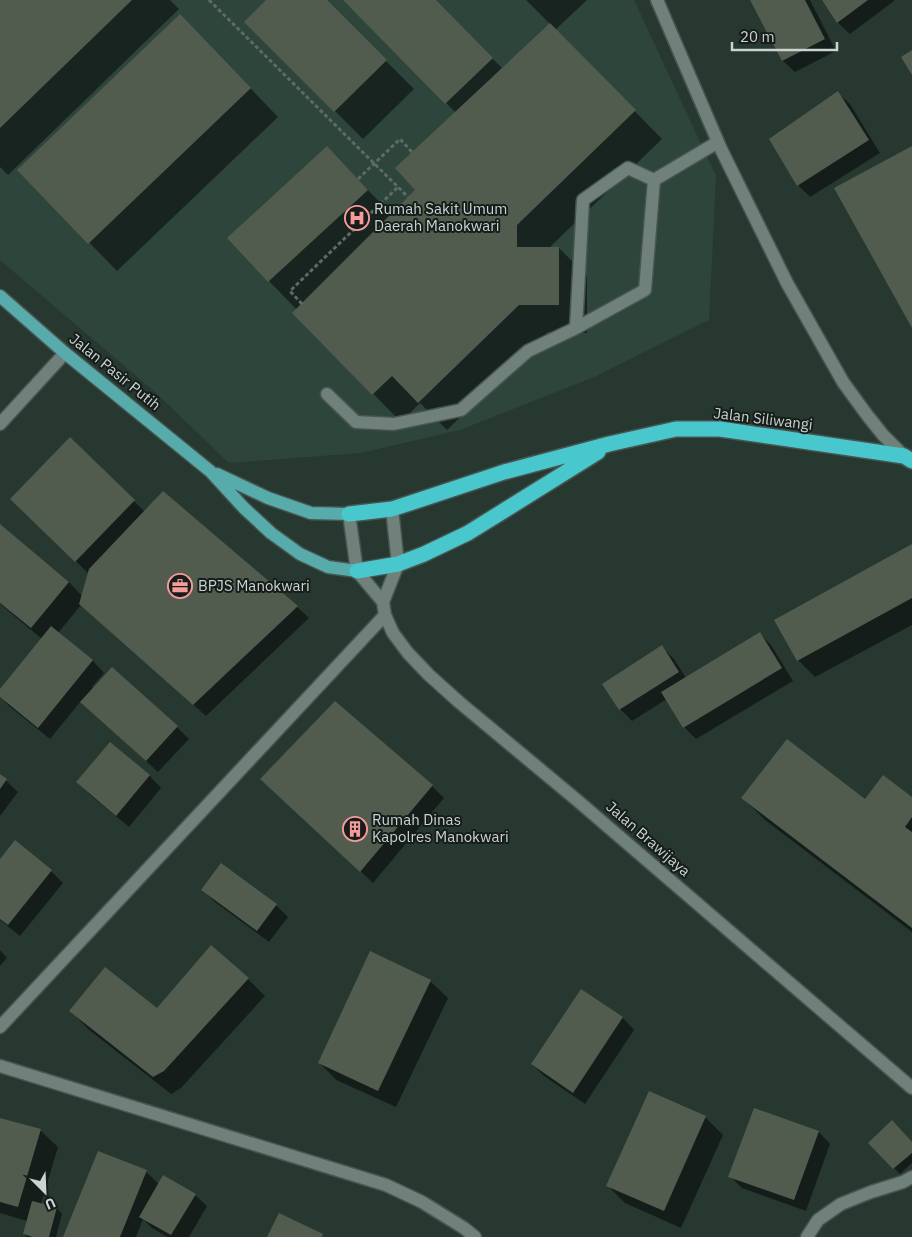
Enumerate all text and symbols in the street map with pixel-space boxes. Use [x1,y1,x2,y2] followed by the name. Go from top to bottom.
[732,20,837,52] scale bar
[740,27,775,46] text: 20 m
[374,199,507,235] place label: Rumah Sakit Umum Daerah Manokwari
[344,205,370,231] hospital icon: Rumah Sakit Umum Daerah Manokwari
[66,329,165,414] street label: Jalan Pasir Putih
[712,403,814,434] street label: Jalan Siliwangi
[167,573,193,599] office icon: BPJS Manokwari
[198,576,310,595] place label: BPJS Manokwari
[602,797,694,880] street label: Jalan Brawijaya
[372,810,509,846] place label: Rumah Dinas Kapolres Manokwari
[342,816,368,842] building icon: Rumah Dinas Kapolres Manokwari
[20,1167,70,1217] north arrow
[42,1194,58,1214] text: U

